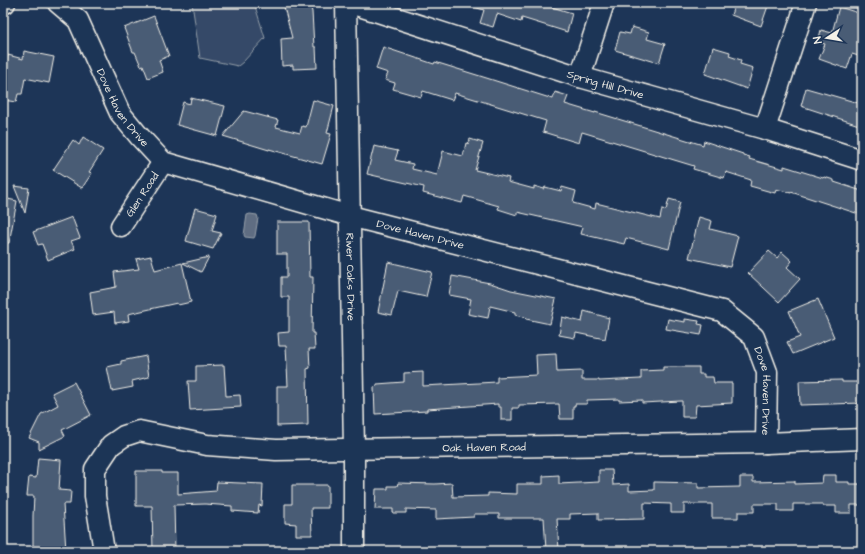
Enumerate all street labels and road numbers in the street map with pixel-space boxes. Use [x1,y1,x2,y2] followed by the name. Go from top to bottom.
[93,66,153,150] street label: Dove Haven Drive
[565,66,646,102] street label: Spring Hill Drive
[122,169,162,219] street label: Glen Road
[375,216,466,252] street label: Dove Haven Drive
[343,233,359,321] street label: River Oaks Drive
[751,344,775,435] street label: Dove Haven Drive
[442,439,526,455] street label: Oak Haven Road

